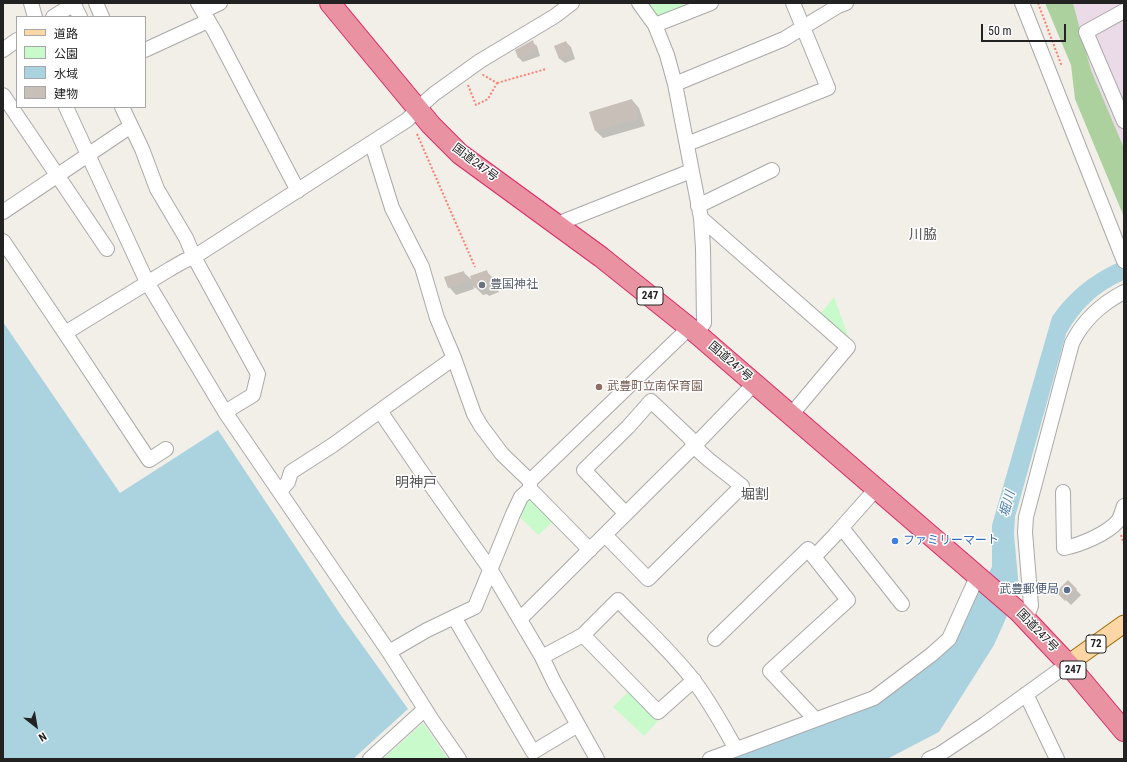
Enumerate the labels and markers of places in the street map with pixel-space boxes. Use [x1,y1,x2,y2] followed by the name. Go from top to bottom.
[490,278,538,292] place label: 豊国神社
[477,280,487,290] marker: 豊国神社
[607,380,703,394] place label: 武豊町立南保育園
[594,382,604,392] marker: 武豊町立南保育園
[903,534,999,548] place label: ファミリーマート
[890,536,900,546] marker: ファミリーマート
[999,583,1059,597] place label: 武豊郵便局
[1062,585,1072,595] marker: 武豊郵便局

